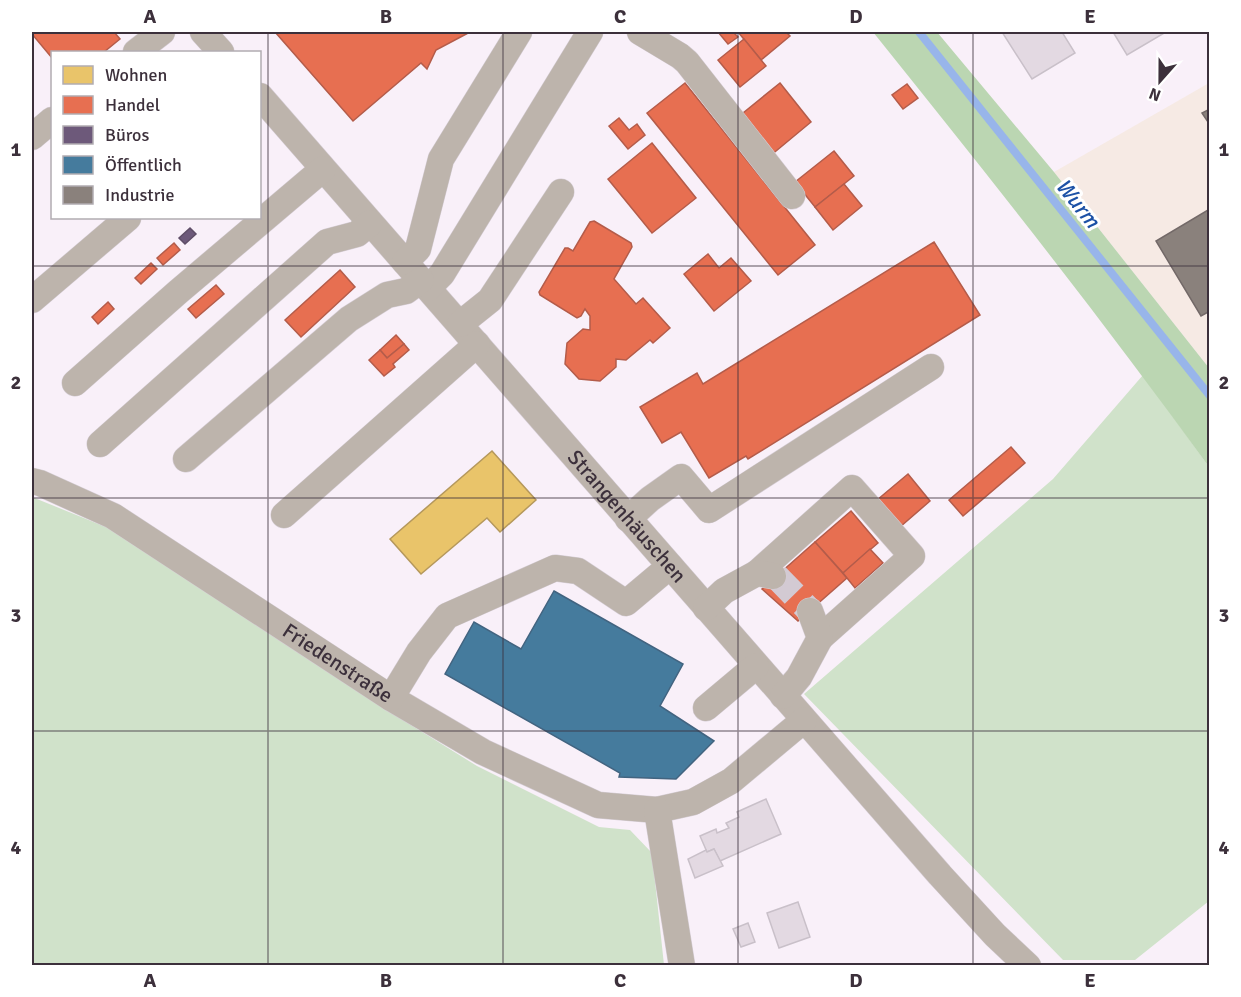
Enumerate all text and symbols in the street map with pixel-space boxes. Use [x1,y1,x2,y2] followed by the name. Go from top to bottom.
[144,4,157,29] text: A
[380,4,392,29] text: B
[614,4,626,29] text: C
[849,4,863,29] text: D
[1084,4,1096,29] text: E
[51,51,261,219] legend
[1130,51,1190,111] north arrow
[105,64,167,86] text: Wohnen
[1146,83,1164,105] text: N
[105,94,160,116] text: Handel
[105,124,149,146] text: Büros
[11,137,22,162] text: 1
[1219,137,1230,162] text: 1
[105,154,182,176] text: Öffentlich
[1050,173,1107,234] water label: Wurm
[105,184,175,206] text: Industrie
[11,370,21,395] text: 2
[1219,370,1229,395] text: 2
[562,445,692,588] street label: Strangenhäuschen
[11,603,21,628] text: 3
[1219,603,1229,628] text: 3
[278,618,398,709] street label: Friedenstraße
[11,835,22,860] text: 4
[1219,835,1230,860] text: 4
[144,968,157,993] text: A
[380,968,392,993] text: B
[614,968,626,993] text: C
[849,968,863,993] text: D
[1084,968,1096,993] text: E

